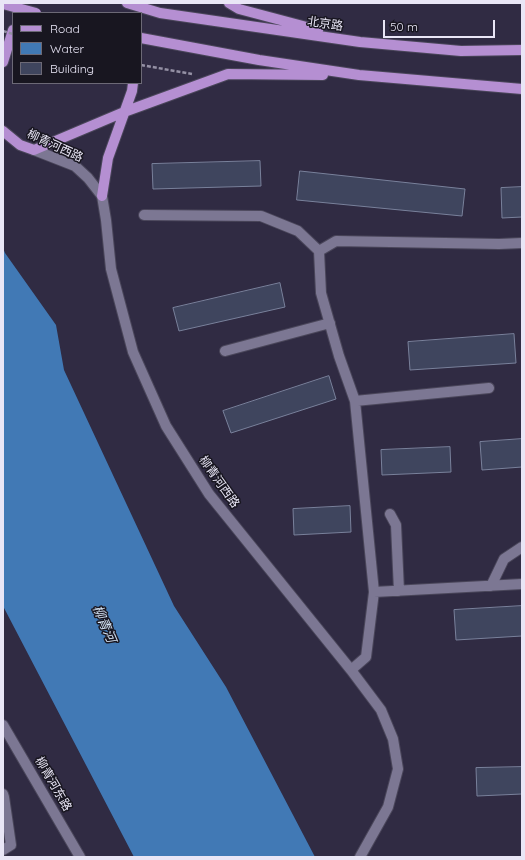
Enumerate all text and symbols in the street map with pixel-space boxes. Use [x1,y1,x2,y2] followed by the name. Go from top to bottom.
[12,12,142,84] legend
[385,12,497,38] scale bar
[306,14,344,34] street label: 北京路
[390,19,418,34] text: 50 m
[50,21,80,36] text: Road
[50,41,84,56] text: Water
[50,61,94,76] text: Building
[25,127,85,165] street label: 柳青河西路
[196,453,242,511] street label: 柳青河西路
[89,603,119,645] water label: 柳青河
[32,754,74,814] street label: 柳青河东路

